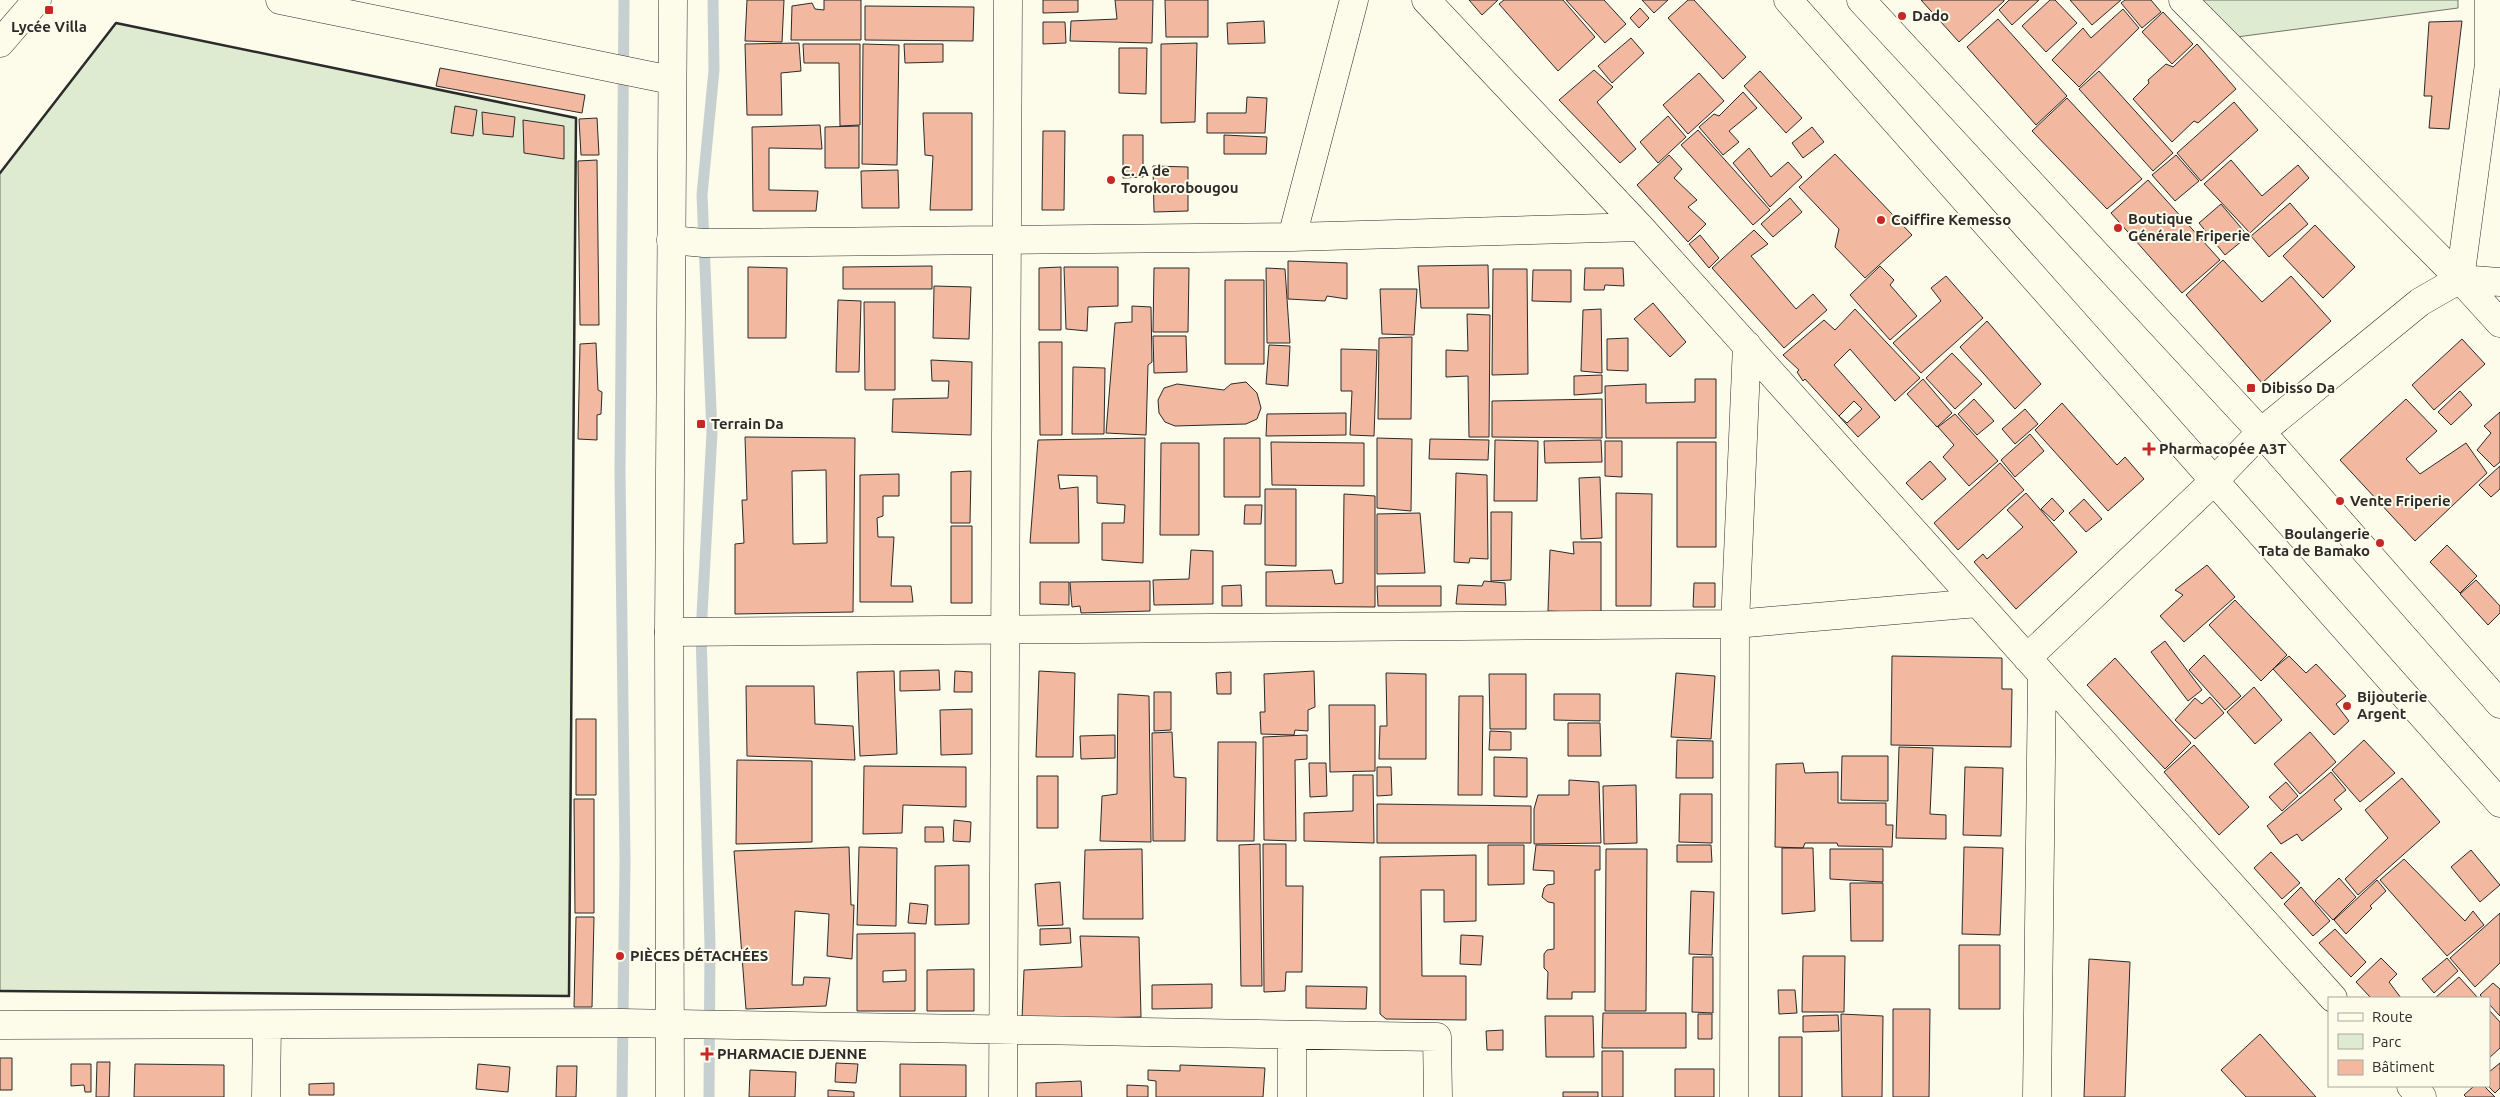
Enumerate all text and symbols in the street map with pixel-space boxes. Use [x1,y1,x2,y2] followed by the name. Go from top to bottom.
[43,4,55,16] marker: Lycée Villa
[1912,7,1949,24] place label: Dado
[1896,10,1908,22] marker: Dado
[11,18,87,35] place label: Lycée Villa
[1121,162,1239,196] place label: C. A de Torokorobougou
[1105,174,1117,186] marker: C. A de Torokorobougou
[2128,210,2250,244] place label: Boutique Générale Friperie
[1891,211,2011,228] place label: Coiffire Kemesso
[1875,214,1887,226] marker: Coiffire Kemesso
[2112,222,2124,234] marker: Boutique Générale Friperie
[2261,379,2335,396] place label: Dibisso Da
[2245,382,2257,394] marker: Dibisso Da
[711,415,784,432] place label: Terrain Da
[695,418,707,430] marker: Terrain Da
[2159,440,2287,457] place label: Pharmacopée A3T
[2143,443,2155,455] marker: Pharmacopée A3T
[2350,492,2451,509] place label: Vente Friperie
[2334,495,2346,507] marker: Vente Friperie
[2259,525,2370,559] place label: Boulangerie Tata de Bamako
[2374,537,2386,549] marker: Boulangerie Tata de Bamako
[2357,688,2427,722] place label: Bijouterie Argent
[2341,700,2353,712] marker: Bijouterie Argent
[630,947,768,964] place label: PIÈCES DÉTACHÉES
[614,950,626,962] marker: PIÈCES DÉTACHÉES
[2328,997,2490,1087] legend
[2372,1008,2413,1025] text: Route
[2372,1033,2401,1050] text: Parc
[717,1045,867,1062] place label: PHARMACIE DJENNE
[701,1048,713,1060] marker: PHARMACIE DJENNE
[2372,1058,2435,1075] text: Bâtiment

